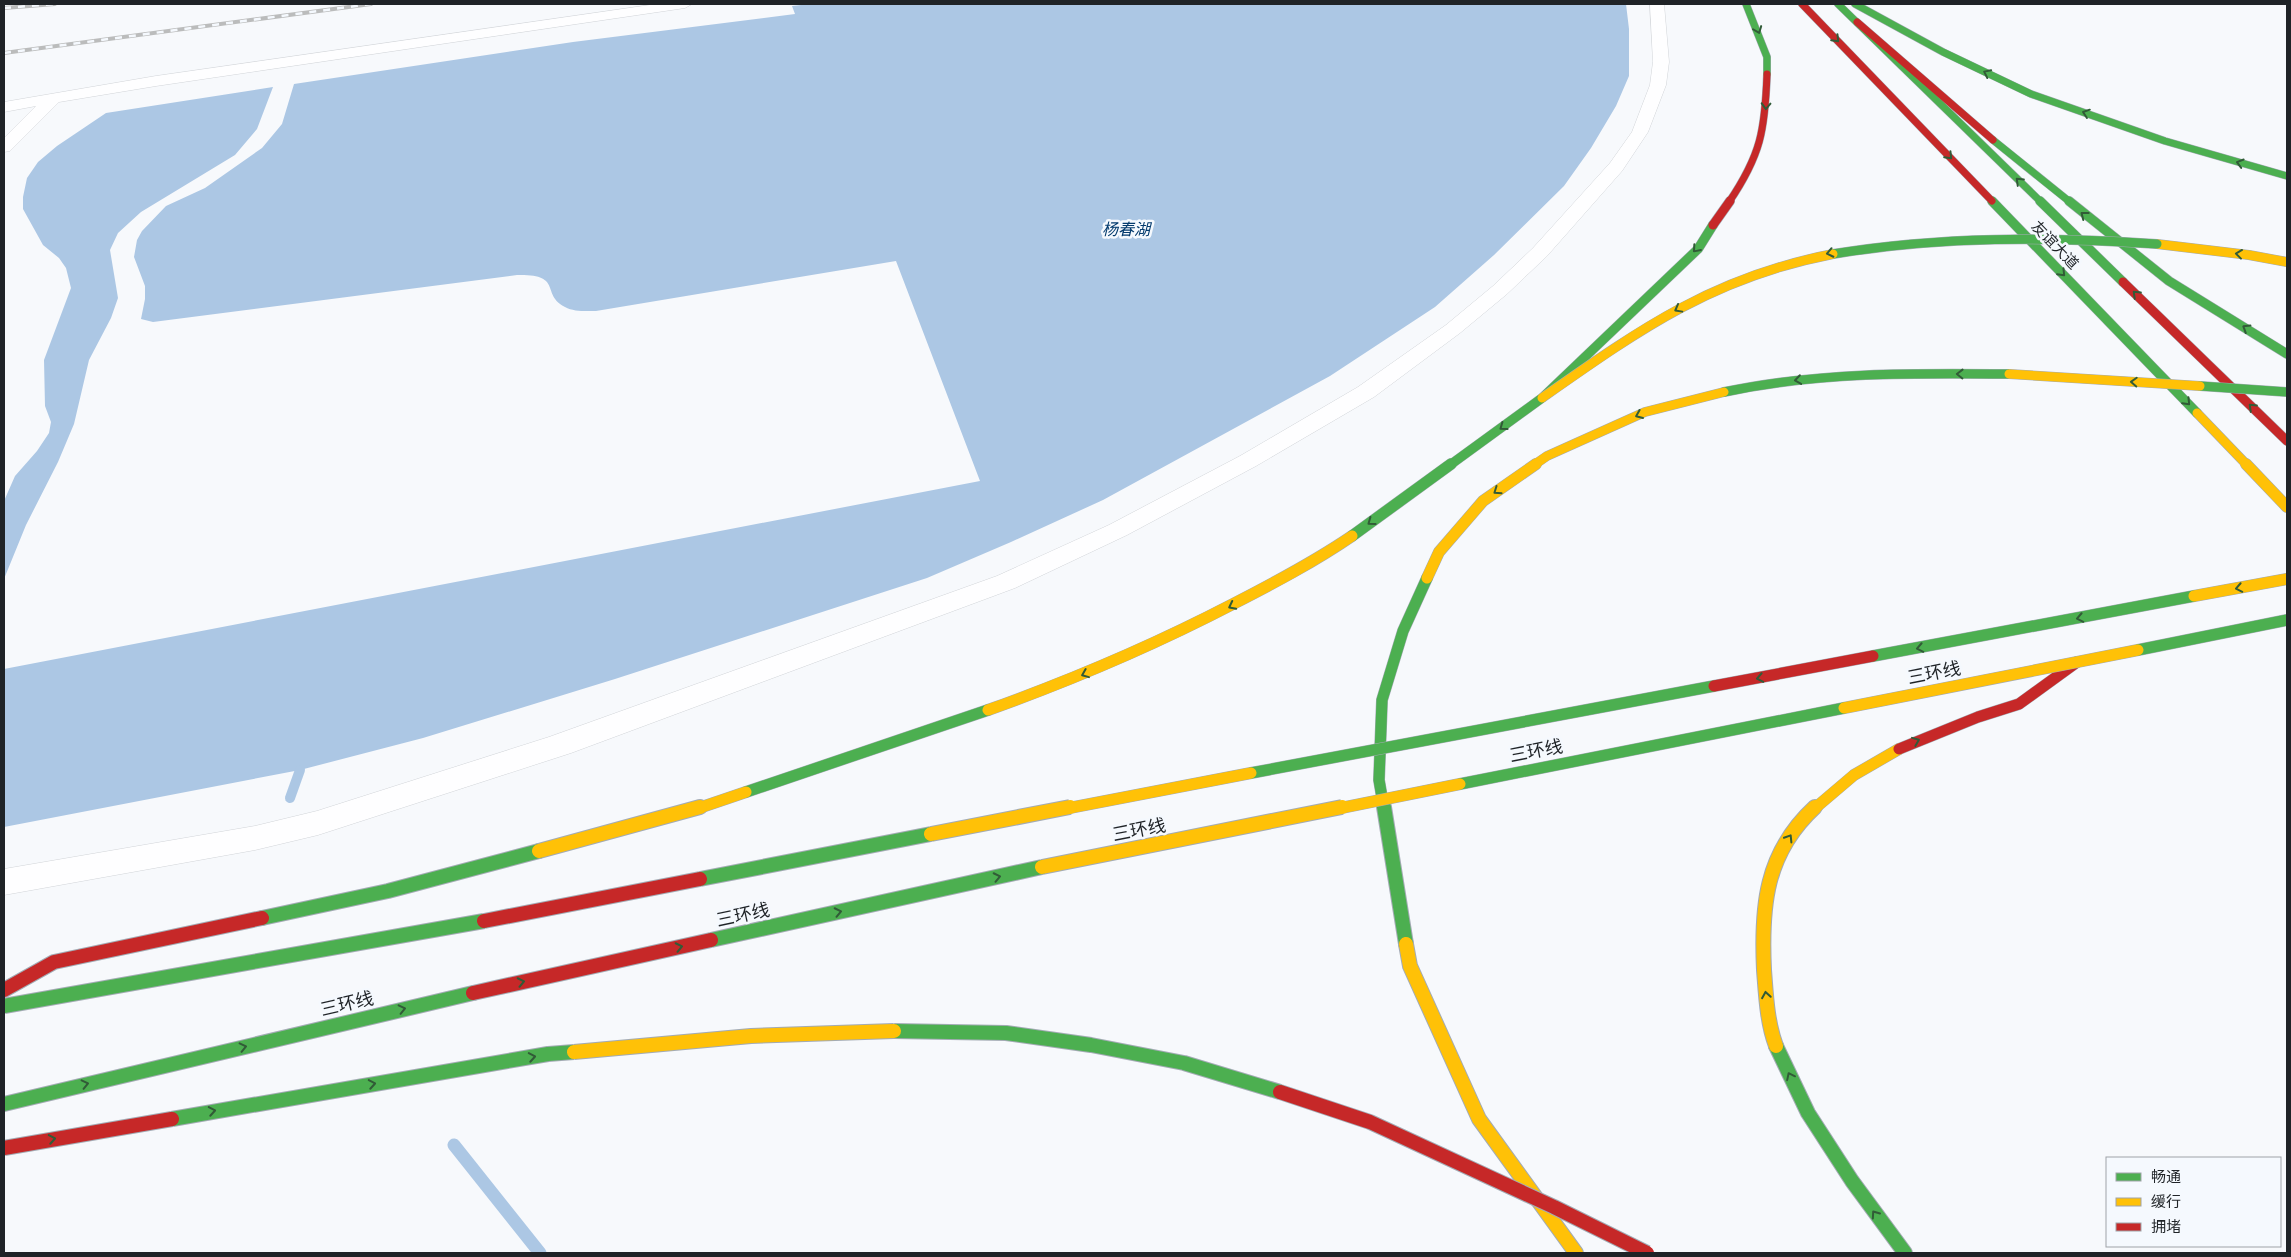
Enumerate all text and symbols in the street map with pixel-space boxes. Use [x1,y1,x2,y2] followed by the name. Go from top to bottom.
[1751,25,1762,34] one-way arrow
[1830,33,1839,42] one-way arrow
[1983,69,1992,79] one-way arrow
[1760,102,1771,110] one-way arrow
[2082,109,2090,119] one-way arrow
[1943,150,1952,159] one-way arrow
[2237,158,2245,168] one-way arrow
[2016,177,2025,186] one-way arrow
[2081,211,2090,220] one-way arrow
[2026,216,2083,274] street label: 友谊大道
[1102,219,1153,241] water label: 杨春湖
[1693,244,1702,253] one-way arrow
[1826,247,1834,257] one-way arrow
[2235,249,2243,260] one-way arrow
[2056,267,2065,276] one-way arrow
[2133,291,2142,300] one-way arrow
[1675,303,1684,313] one-way arrow
[2242,325,2251,335] one-way arrow
[1956,368,1964,379] one-way arrow
[1793,374,1801,385] one-way arrow
[2130,376,2138,387] one-way arrow
[2181,397,2190,406] one-way arrow
[2249,404,2258,413] one-way arrow
[1635,409,1644,419] one-way arrow
[1499,421,1509,430] one-way arrow
[1493,485,1503,494] one-way arrow
[1367,516,1377,525] one-way arrow
[2235,582,2244,592] one-way arrow
[1228,599,1237,610] one-way arrow
[2075,612,2084,622] one-way arrow
[1916,642,1924,652] one-way arrow
[1905,656,1963,691] street label: 三环线
[1081,668,1090,678] one-way arrow
[1756,672,1765,682] one-way arrow
[1507,734,1565,769] street label: 三环线
[1911,737,1920,747] one-way arrow
[1110,813,1168,848] street label: 三环线
[1782,834,1792,843] one-way arrow
[992,872,1001,883] one-way arrow
[714,898,772,933] street label: 三环线
[834,907,842,918] one-way arrow
[675,942,684,953] one-way arrow
[516,977,525,988] one-way arrow
[318,986,376,1023] street label: 三环线
[1762,991,1772,1000] one-way arrow
[397,1004,406,1015] one-way arrow
[239,1042,248,1053] one-way arrow
[528,1053,537,1063] one-way arrow
[1786,1072,1797,1081] one-way arrow
[81,1079,90,1090] one-way arrow
[368,1080,376,1090] one-way arrow
[207,1107,216,1117] one-way arrow
[47,1135,56,1145] one-way arrow
[2106,1157,2281,1247] legend
[2151,1167,2181,1188] text: 畅通
[2151,1192,2181,1213] text: 缓行
[1872,1210,1881,1220] one-way arrow
[2151,1217,2181,1238] text: 拥堵

